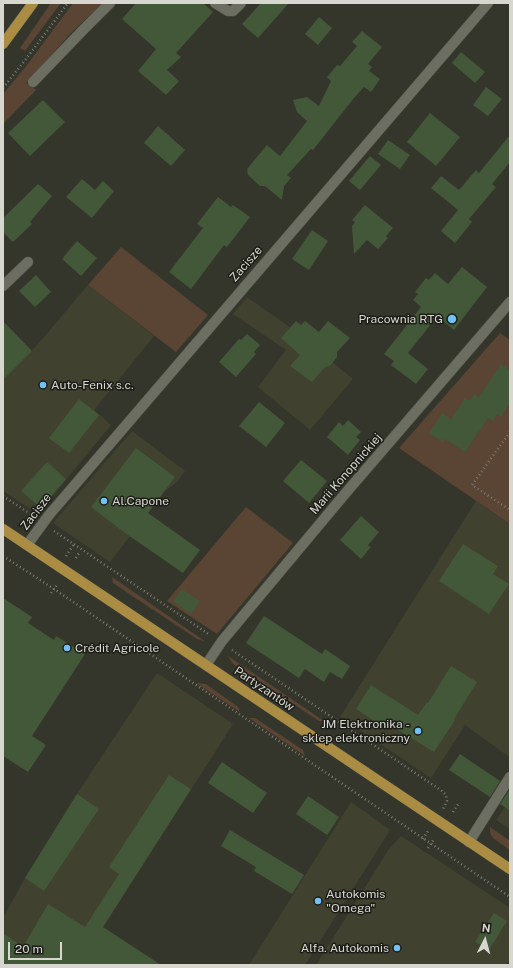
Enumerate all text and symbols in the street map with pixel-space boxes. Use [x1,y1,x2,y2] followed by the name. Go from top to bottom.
[227,243,265,285] street label: Zacisze
[358,312,443,326] place label: Pracownia RTG
[446,313,458,325] marker: Pracownia RTG
[51,378,134,392] place label: Auto-Fenix s.c.
[38,380,48,390] marker: Auto-Fenix s.c.
[307,431,385,517] street label: Marii Konopnickiej
[18,491,54,533] street label: Zacisze
[112,494,169,508] place label: Al.Capone
[99,496,109,506] marker: Al.Capone
[75,641,159,655] place label: Crédit Agricole
[62,643,72,653] marker: Crédit Agricole
[231,664,297,714] street label: Partyzantów
[302,717,410,745] place label: JM Elektronika - sklep elektroniczny
[413,726,423,736] marker: JM Elektronika - sklep elektroniczny
[326,887,385,915] place label: Autokomis "Omega"
[313,896,323,906] marker: Autokomis "Omega"
[465,920,505,960] north arrow
[481,922,491,934] text: N
[10,934,64,960] scale bar
[301,941,389,955] place label: Alfa. Autokomis
[15,942,43,956] text: 20 m
[392,943,402,953] marker: Alfa. Autokomis

